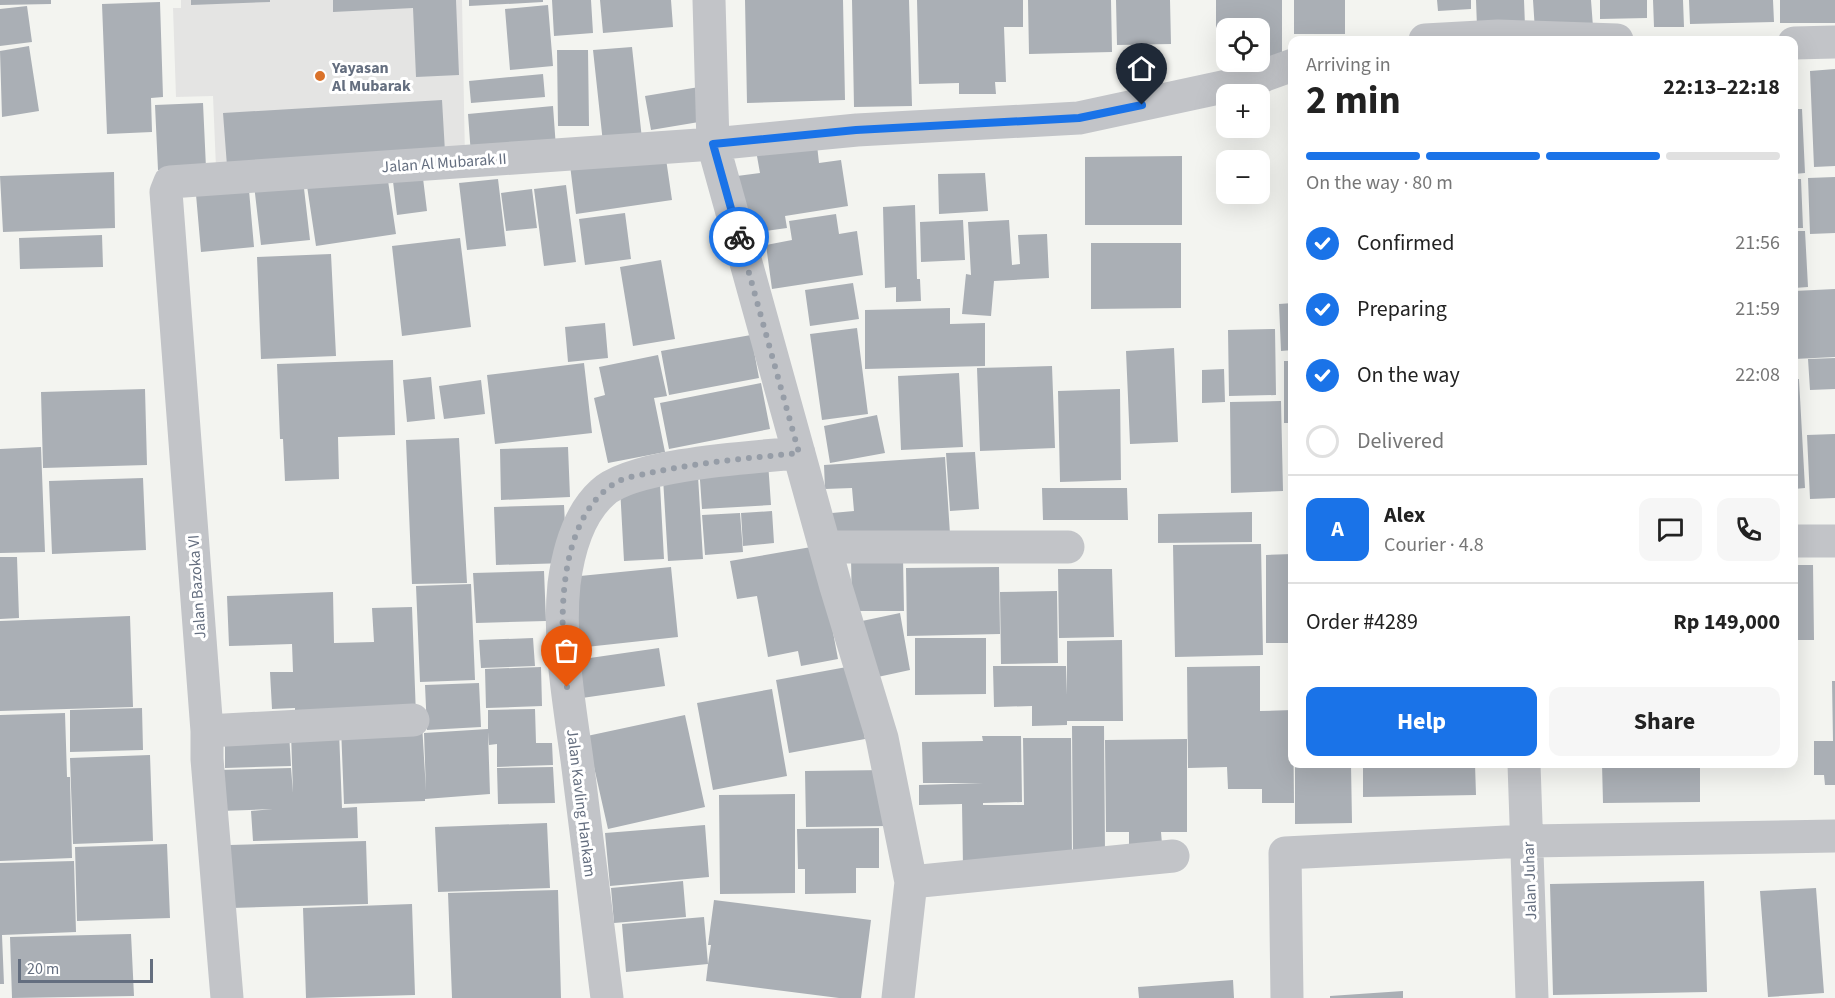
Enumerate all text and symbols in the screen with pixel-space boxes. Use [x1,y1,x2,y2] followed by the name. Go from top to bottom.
[1216,18,1270,204] map controls
[1216,18,1270,72] button: locate
[1116,43,1167,105] pin
[1306,51,1391,79] text: Arriving in
[1125,52,1158,85] icon: home
[331,57,411,97] place label: Yayasan Al Mubarak
[313,69,327,83] marker: Yayasan Al Mubarak
[1663,71,1780,103] text: 22:13–22:18
[1306,73,1401,129] text: 2 min
[1216,84,1270,138] button: +
[381,148,507,178] street label: Jalan Al Mubarak II
[1216,150,1270,204] button: −
[1306,169,1453,197] text: On the way · 80 m
[709,207,769,267] courier
[723,221,756,254] icon: bike
[1306,227,1339,260] icon: check
[1357,227,1454,259] text: Confirmed
[1735,229,1780,257] text: 21:56
[1306,293,1339,326] icon: check
[1357,293,1447,325] text: Preparing
[1735,295,1780,323] text: 21:59
[1306,359,1339,392] icon: check
[1357,359,1460,391] text: On the way
[1735,361,1780,389] text: 22:08
[1357,425,1444,457] text: Delivered
[1639,498,1702,561] button: chat
[1717,498,1780,561] button: phone
[1384,499,1425,531] text: Alex
[1331,513,1344,545] text: A
[1384,531,1484,559] text: Courier · 4.8
[182,534,212,640] street label: Jalan Bazoka VI
[1306,606,1418,638] text: Order #4289
[1673,606,1780,638] text: Rp 149,000
[541,625,592,687] pin
[550,634,583,667] icon: bag
[1306,687,1537,756] button: Help
[1549,687,1780,756] button: Share
[561,728,601,878] street label: Jalan Kavling Hankam
[1518,841,1542,921] street label: Jalan Juhar
[18,956,153,984] scale bar
[27,958,59,980] text: 20 m

